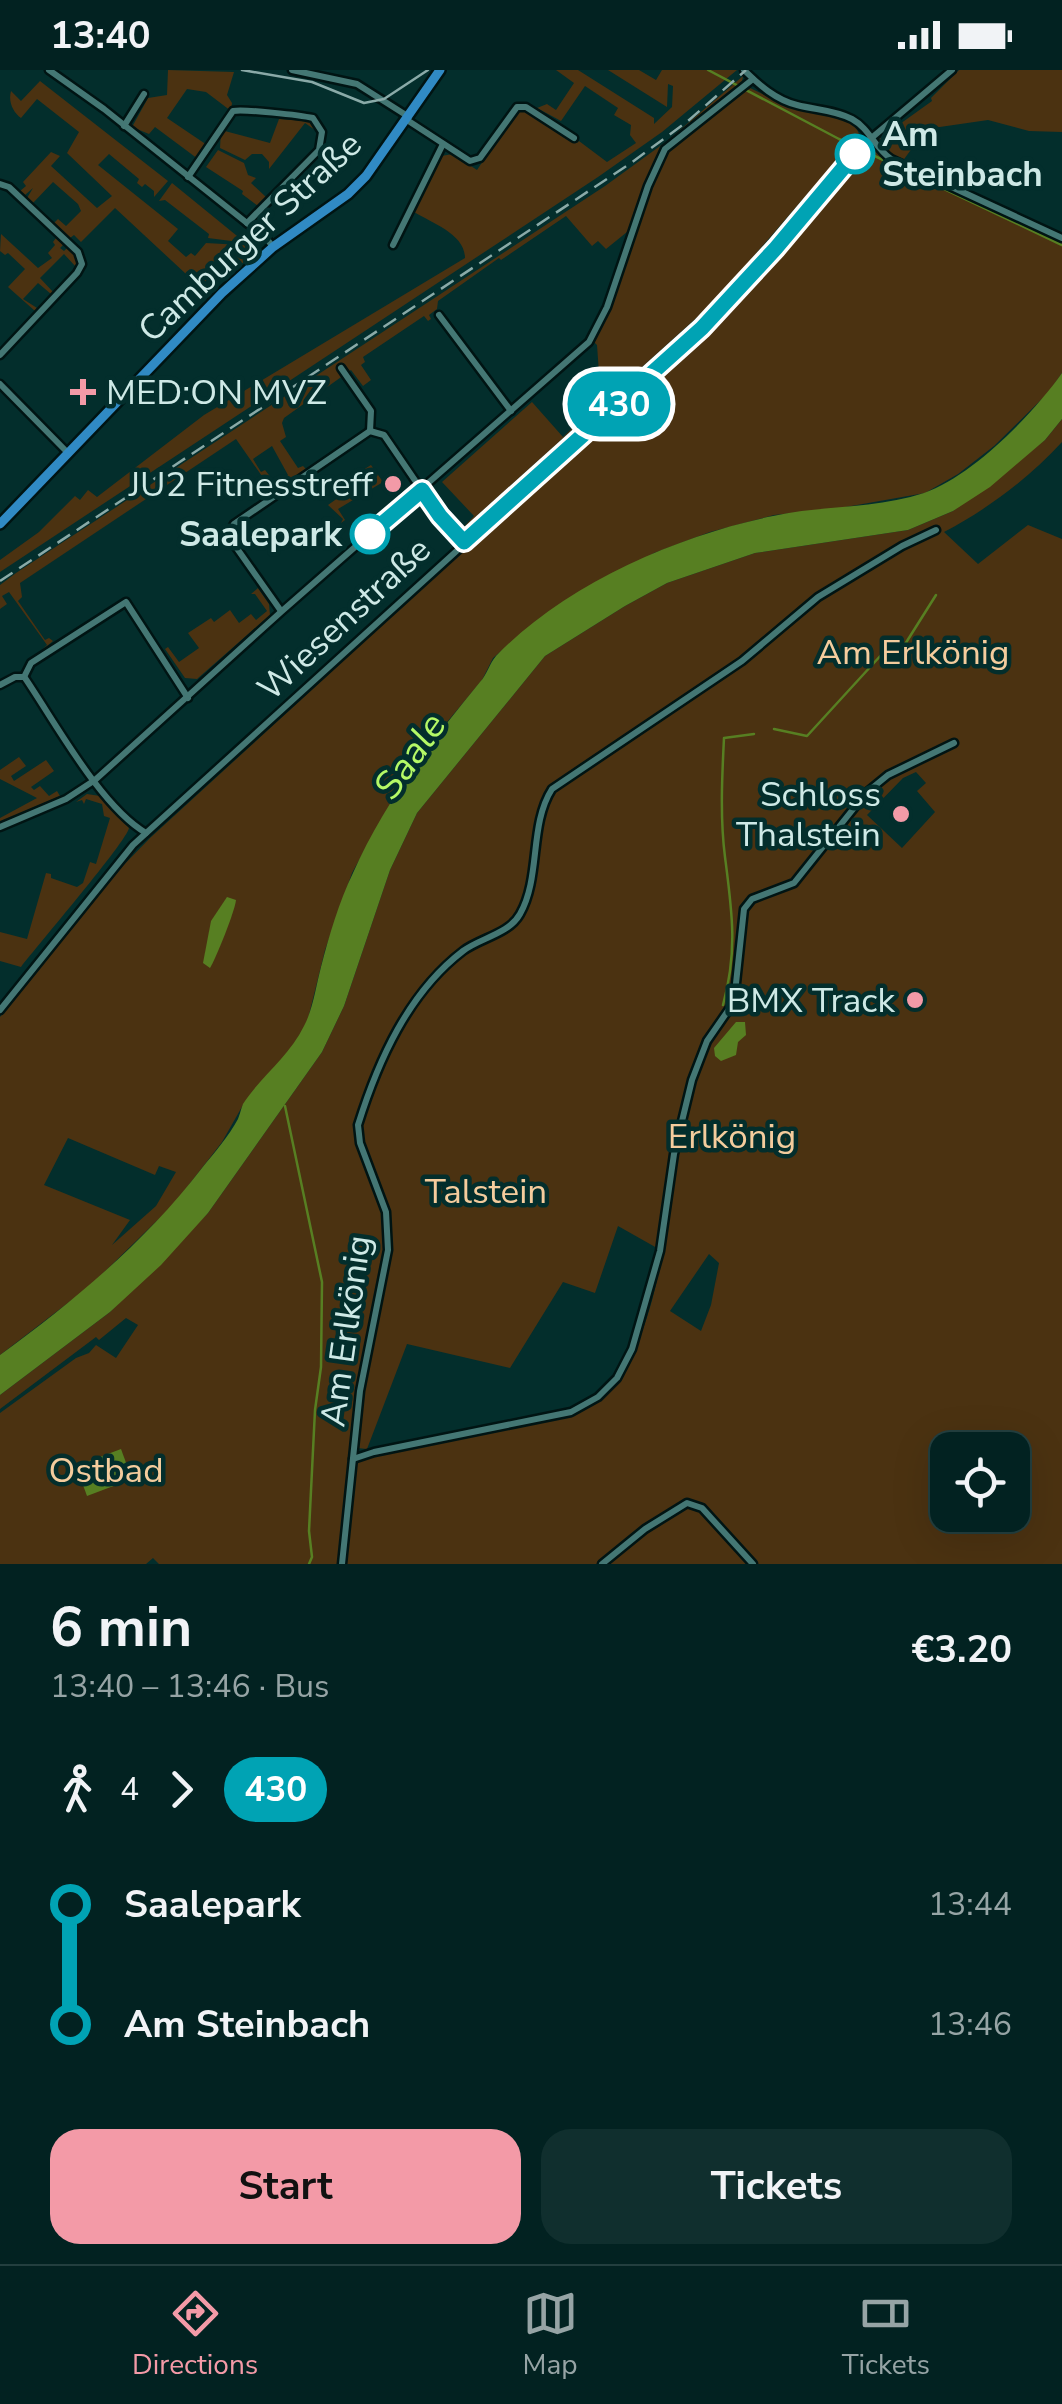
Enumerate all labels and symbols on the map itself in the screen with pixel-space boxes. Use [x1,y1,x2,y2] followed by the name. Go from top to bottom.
[882,111,1043,198] place label: Am Steinbach
[128,121,372,353] street label: Camburger Straße
[836,135,874,173] marker: Am Steinbach
[106,369,327,416] place label: MED:ON MVZ
[562,372,676,436] line badge: 430
[70,379,96,405] marker: MED:ON MVZ
[128,461,374,508] place label: JU2 Fitnesstreff
[382,473,404,495] marker: JU2 Fitnesstreff
[179,511,343,558] place label: Saalepark
[351,515,389,553] marker: Saalepark
[247,527,441,711] street label: Wiesenstraße
[817,629,1009,676] park label: Am Erlkönig
[362,702,458,810] water label: Saale
[736,771,881,858] place label: Schloss Thalstein
[890,803,912,825] marker: Schloss Thalstein
[727,977,895,1024] place label: BMX Track
[904,989,926,1011] marker: BMX Track
[668,1113,796,1160] park label: Erlkönig
[425,1168,547,1215] park label: Talstein
[309,1232,383,1430] street label: Am Erlkönig
[48,1447,164,1494] park label: Ostbad

